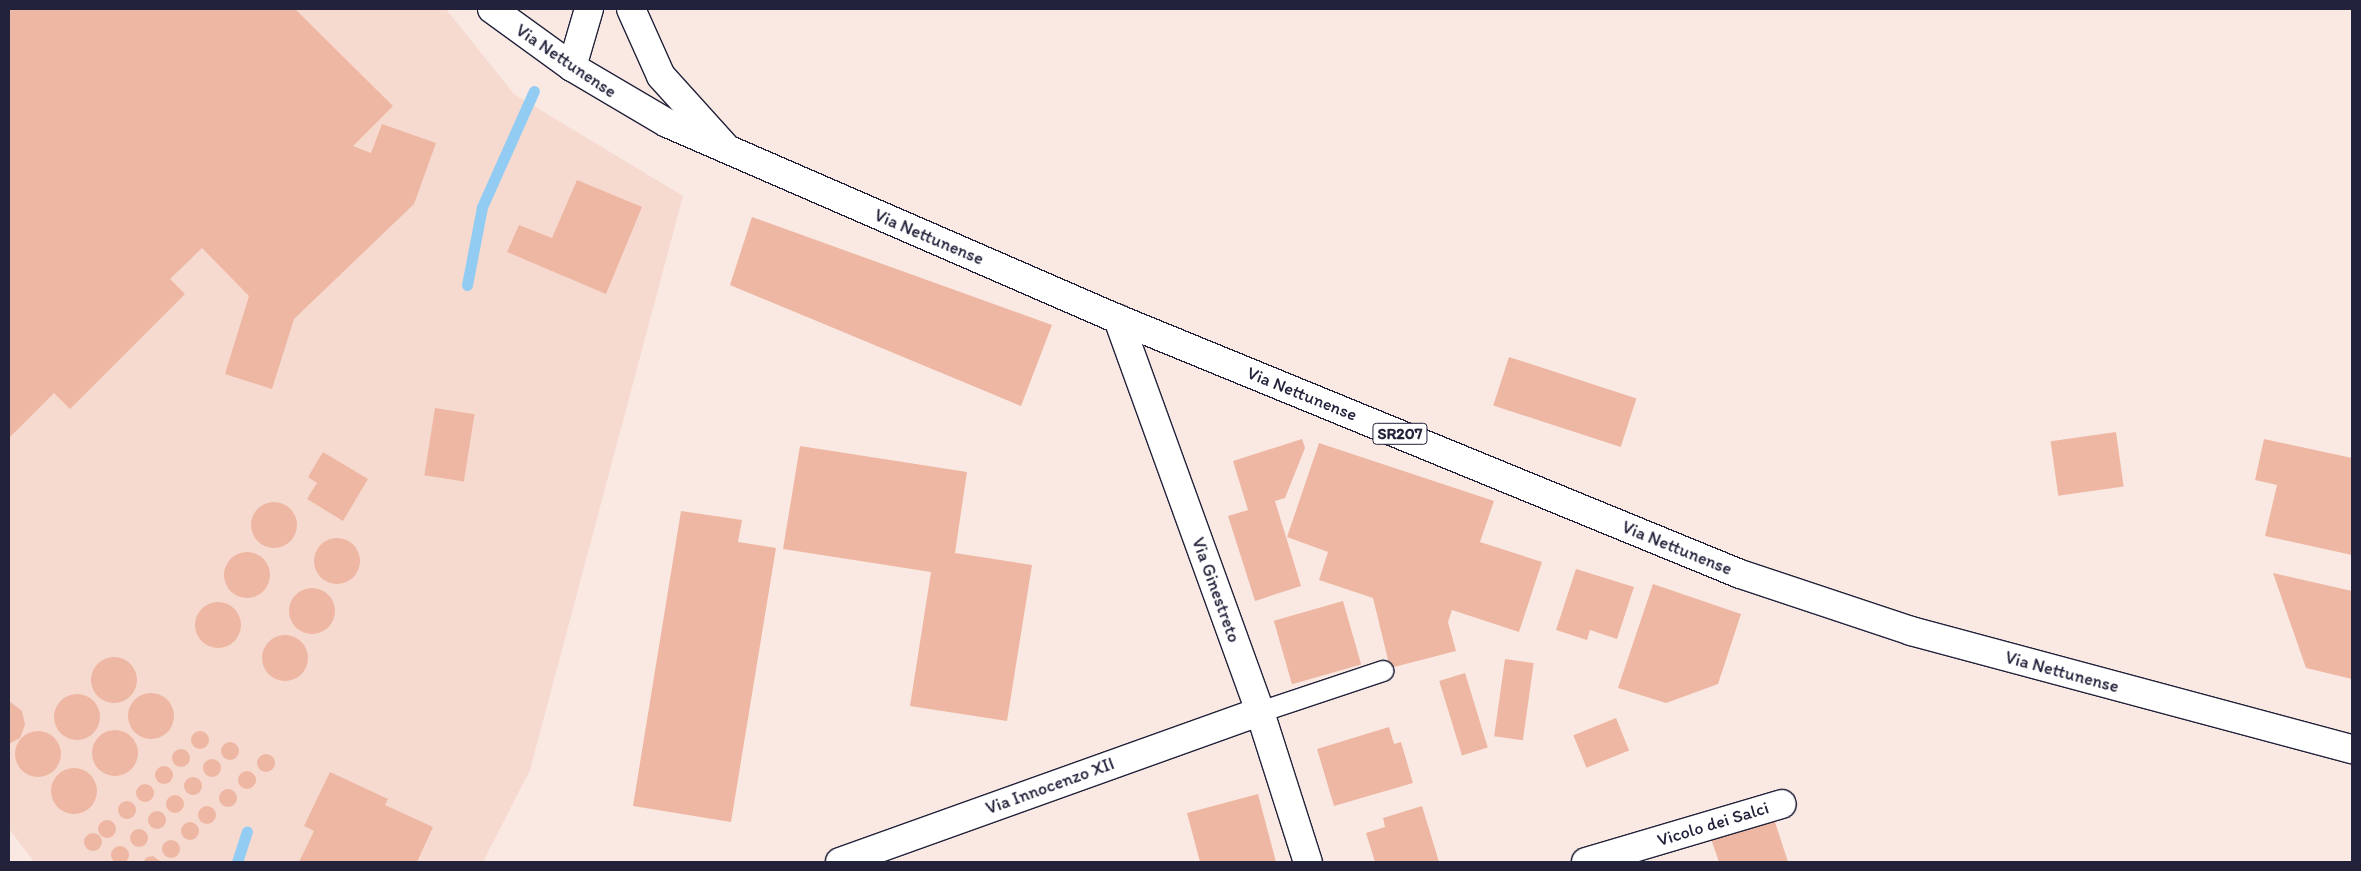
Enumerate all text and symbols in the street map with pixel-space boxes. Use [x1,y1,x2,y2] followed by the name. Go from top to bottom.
[512,19,620,103] street label: Via Nettunense
[871,204,987,270] street label: Via Nettunense
[1244,362,1360,426] street label: Via Nettunense
[1371,420,1429,448] road number: SR207
[1619,516,1735,580] street label: Via Nettunense
[1187,534,1245,646] street label: Via Ginestreto
[2003,646,2121,698] street label: Via Nettunense
[983,753,1117,819] street label: Via Innocenzo XII
[1655,797,1771,851] street label: Vicolo dei Salci

